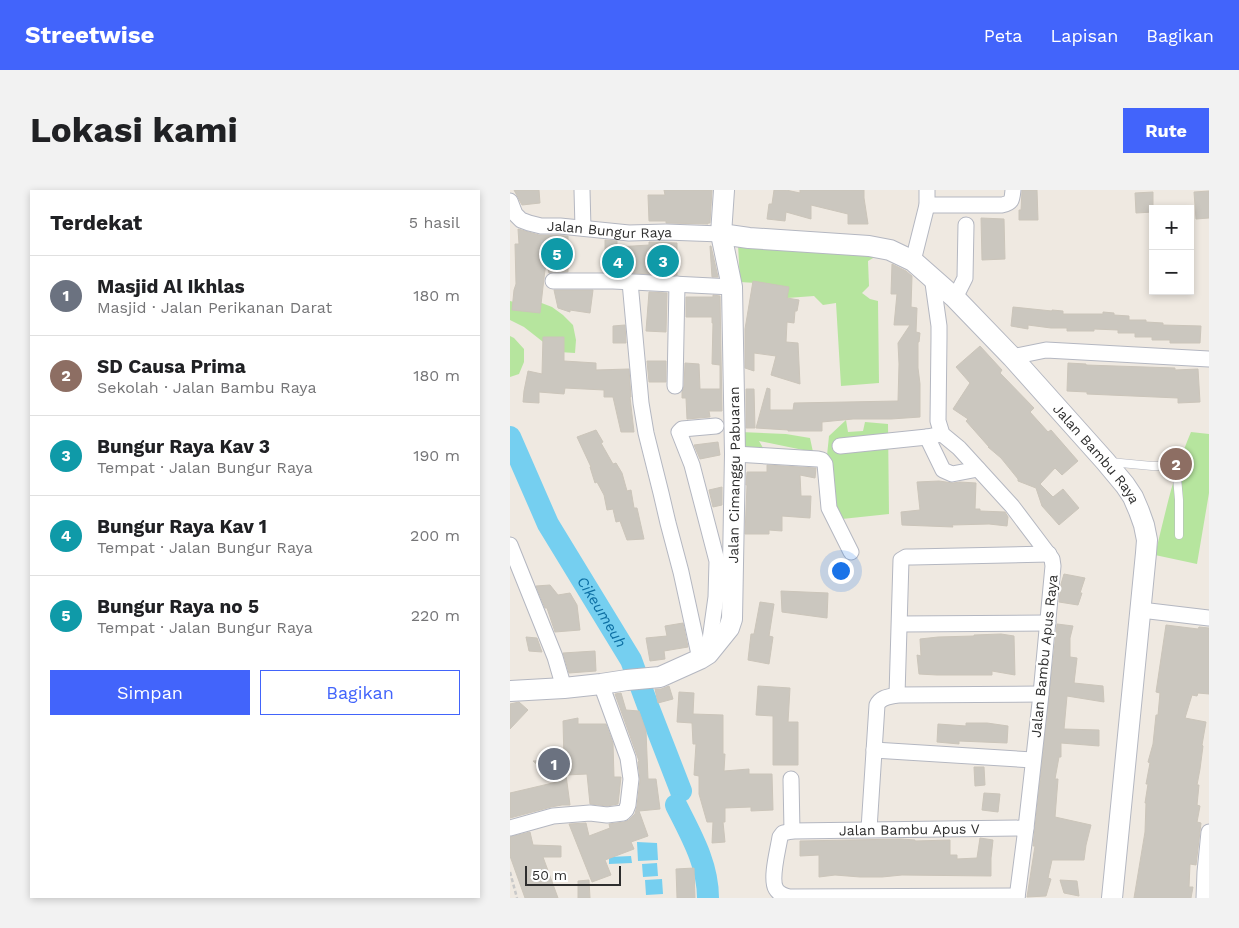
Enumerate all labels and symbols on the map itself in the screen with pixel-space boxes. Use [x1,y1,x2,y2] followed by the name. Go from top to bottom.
[547,218,673,241] street label: Jalan Bungur Raya
[541,235,573,273] pin: 5
[647,242,679,280] pin: 3
[602,243,634,281] pin: 4
[725,386,743,564] street label: Jalan Cimanggu Pabuaran
[1050,401,1143,506] street label: Jalan Bambu Raya
[1160,445,1192,483] pin: 2
[828,558,854,584] your location
[573,573,630,651] water label: Cikeumeuh
[1027,574,1061,738] street label: Jalan Bambu Apus Raya
[538,745,570,783] pin: 1
[839,821,980,838] street label: Jalan Bambu Apus V
[525,863,621,886] scale bar

